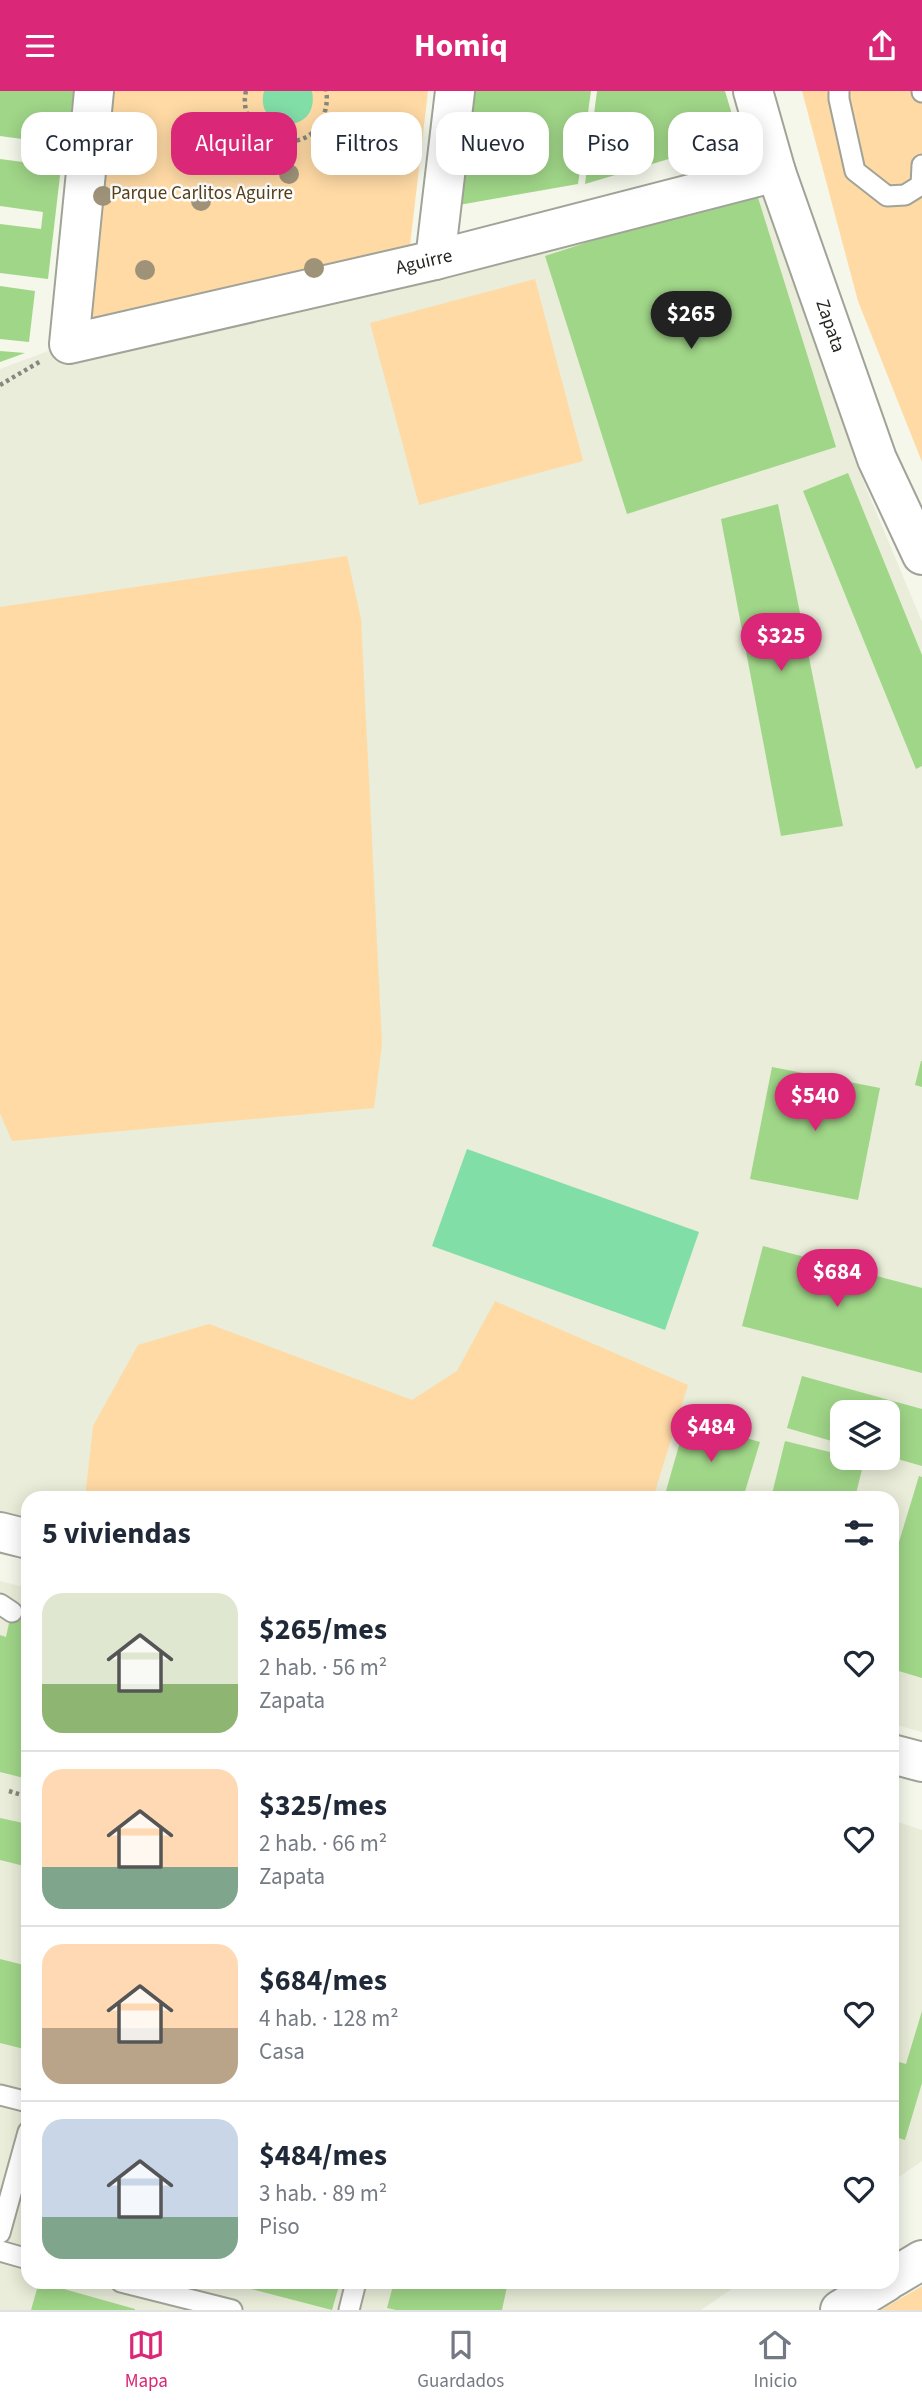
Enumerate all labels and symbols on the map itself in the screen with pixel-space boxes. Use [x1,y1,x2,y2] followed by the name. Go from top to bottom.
[111,180,293,207] park label: Parque Carlitos Aguirre
[393,242,455,282] street label: Aguirre
[650,292,732,351] pin: $265
[808,296,852,356] street label: Zapata
[740,613,822,673] pin: $325
[774,1073,856,1133] pin: $540
[796,1249,878,1309] pin: $684
[670,1405,752,1464] pin: $484

